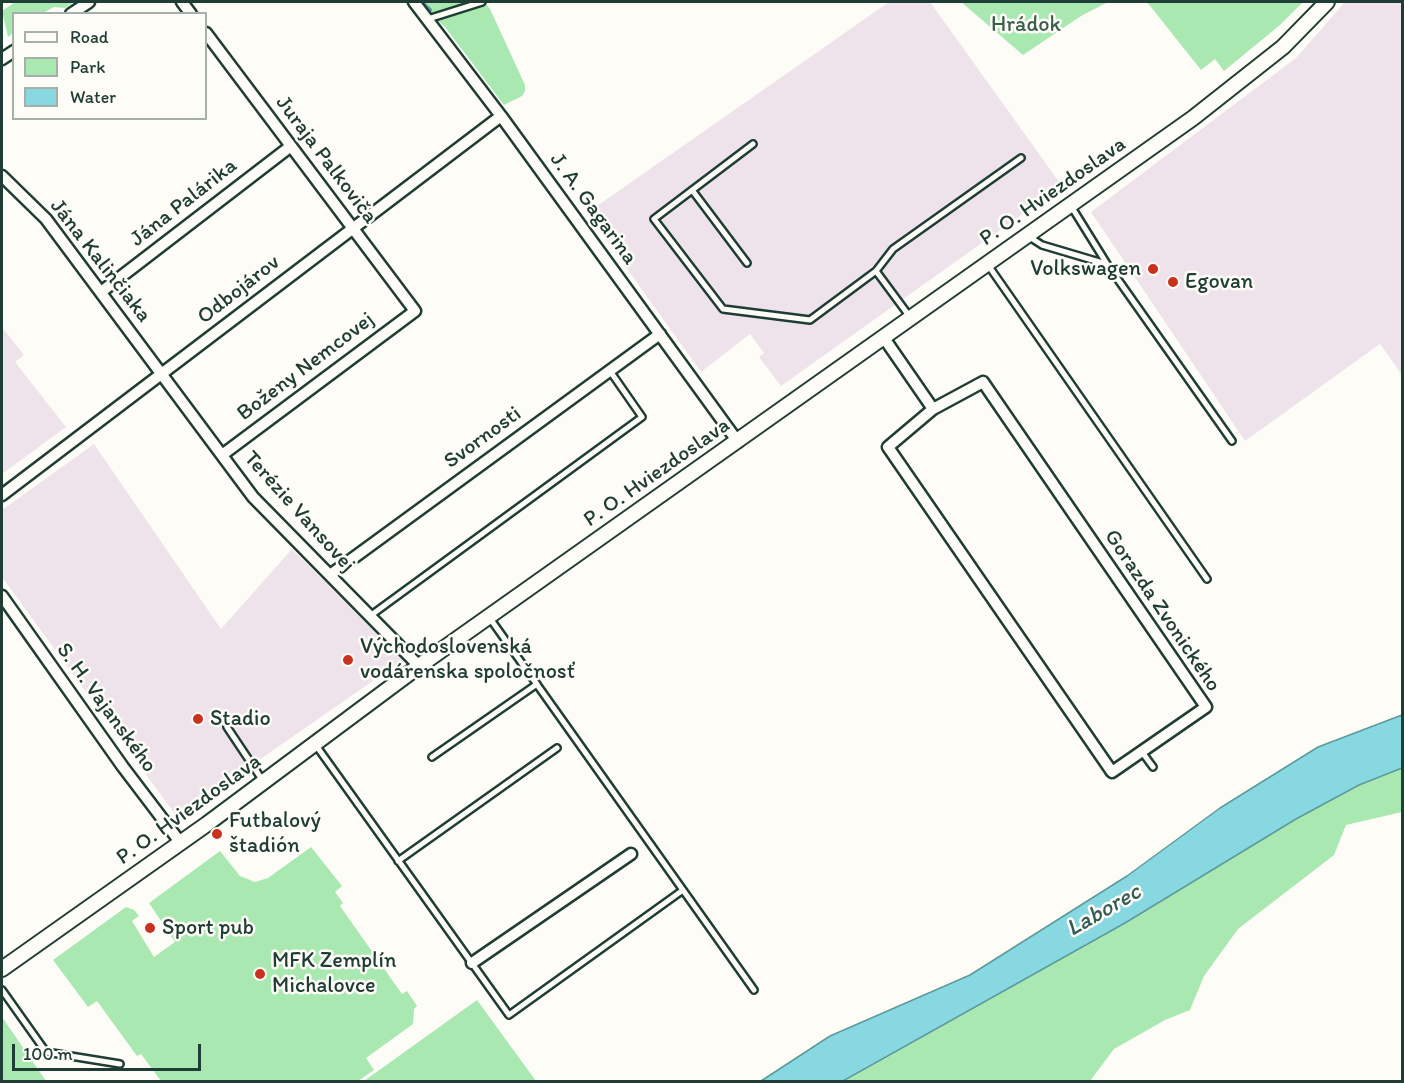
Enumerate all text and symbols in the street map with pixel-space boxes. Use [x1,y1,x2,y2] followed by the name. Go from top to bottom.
[12,12,207,120] legend
[991,12,1061,38] park label: Hrádok
[70,26,109,48] text: Road
[70,56,105,78] text: Park
[70,86,116,108] text: Water
[269,91,383,229] street label: Juraja Palkoviča
[975,132,1131,252] street label: P. O. Hviezdoslava
[543,148,643,270] street label: J. A. Gagarina
[125,153,243,253] street label: Jána Palárika
[44,194,156,328] street label: Jána Kalinčiaka
[192,250,286,330] street label: Odbojárov
[1030,256,1141,282] place label: Volkswagen
[1146,262,1160,276] marker: Volkswagen
[1185,269,1253,295] place label: Egovan
[1166,275,1180,289] marker: Egovan
[232,307,380,427] street label: Boženy Nemcovej
[439,401,527,475] street label: Svornosti
[579,413,735,533] street label: P. O. Hviezdoslava
[238,446,360,578] street label: Terézie Vansovej
[1098,525,1226,697] street label: Gorazda Zvonického
[360,634,575,686] place label: Východoslovenská vodárenska spoločnosť
[50,638,162,778] street label: S. H. Vajanského
[341,653,355,667] marker: Východoslovenská vodárenska spoločnosť
[210,706,271,732] place label: Stadio
[191,712,205,726] marker: Stadio
[112,749,266,871] street label: P. O. Hviezdoslava
[229,808,321,860] place label: Futbalový štadión
[210,827,224,841] marker: Futbalový štadión
[1062,878,1146,944] water label: Laborec
[162,915,254,941] place label: Sport pub
[143,921,157,935] marker: Sport pub
[272,948,396,999] place label: MFK Zemplín Michalovce
[253,967,267,981] marker: MFK Zemplín Michalovce
[15,1032,204,1070] scale bar
[23,1043,73,1065] text: 100 m

